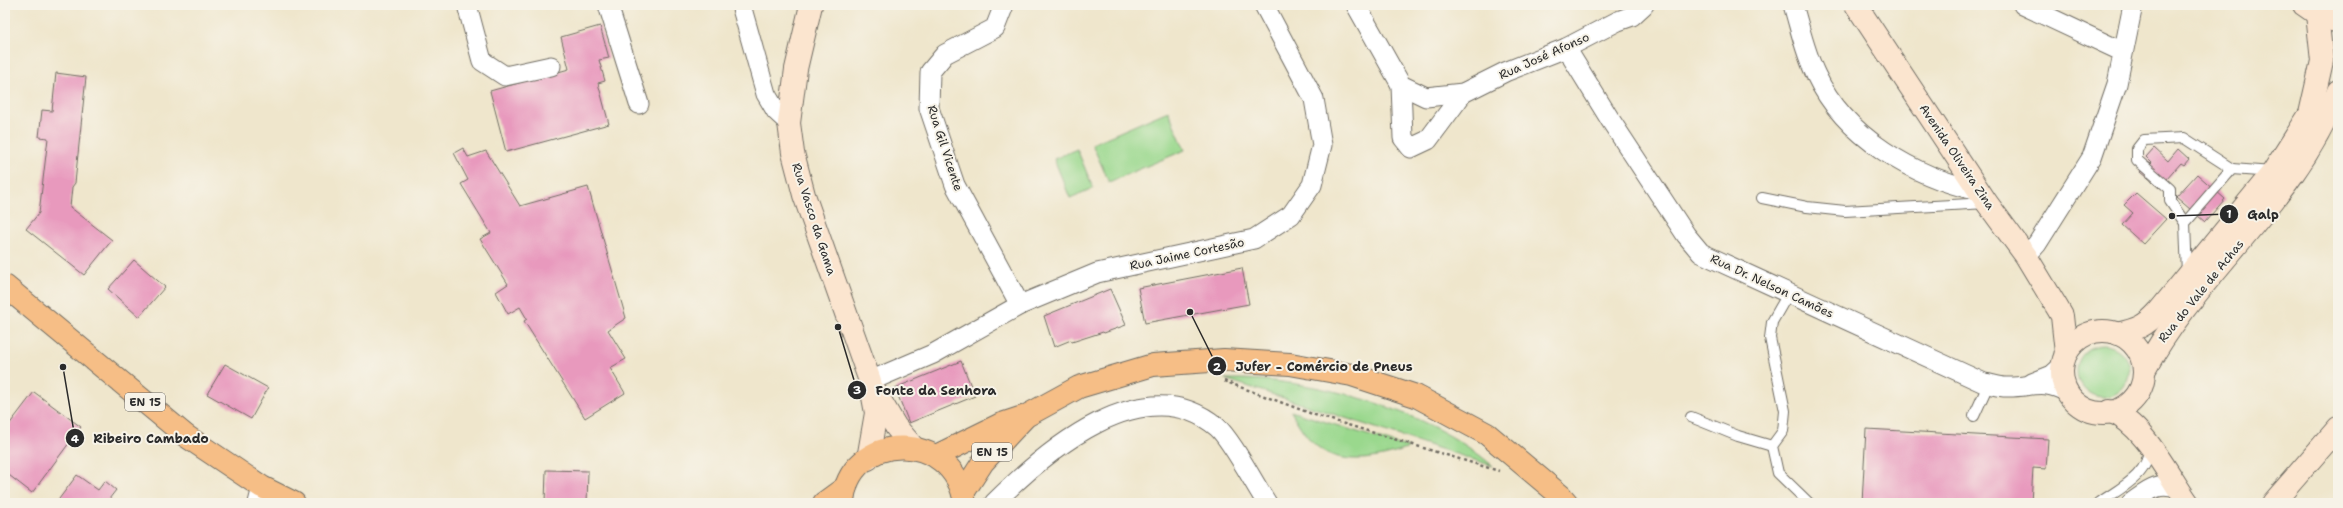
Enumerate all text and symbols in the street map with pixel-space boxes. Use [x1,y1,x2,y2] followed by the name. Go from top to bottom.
[1496,29,1592,83] street label: Rua José Afonso
[1916,101,1999,213] street label: Avenida Oliveira Zina
[924,103,966,193] street label: Rua Gil Vicente
[788,161,840,278] street label: Rua Vasco da Gama
[2219,202,2287,227] callout: Galp
[2226,206,2232,222] text: 1
[2247,206,2279,223] text: Galp
[1128,234,1246,274] street label: Rua Jaime Cortesão
[2155,236,2247,346] street label: Rua do Vale de Achas
[1708,250,1836,322] street label: Rua Dr. Nelson Camões
[1207,354,1420,379] callout: Jufer - Comércio de Pneus
[1235,358,1413,375] text: Jufer - Comércio de Pneus
[1213,359,1222,375] text: 2
[847,378,1004,403] callout: Fonte da Senhora
[853,382,861,398] text: 3
[875,382,997,399] text: Fonte da Senhora
[125,393,165,411] road number: EN 15
[65,426,217,451] callout: Ribeiro Cambado
[93,430,209,447] text: Ribeiro Cambado
[71,431,80,447] text: 4
[972,443,1012,461] road number: EN 15

